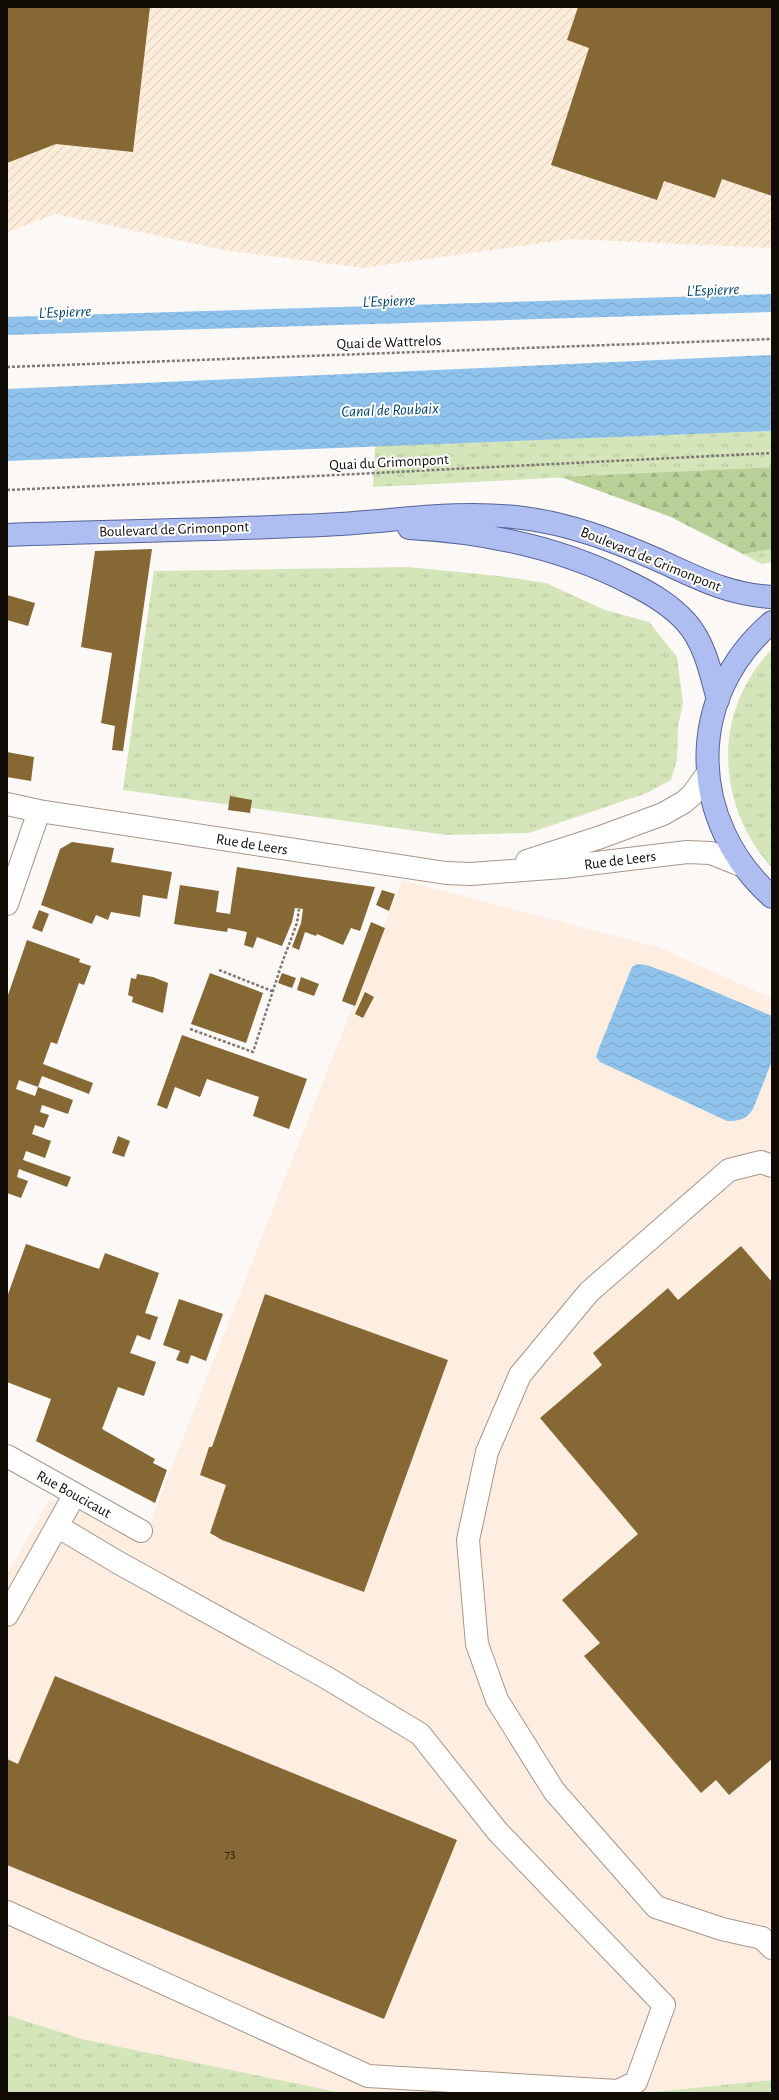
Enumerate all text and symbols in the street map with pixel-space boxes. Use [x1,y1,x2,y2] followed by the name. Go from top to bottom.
[686,281,740,300] water label: L'Espierre
[362,292,416,311] water label: L'Espierre
[38,303,92,322] water label: L'Espierre
[336,333,442,352] street label: Quai de Wattrelos
[341,400,439,420] water label: Canal de Roubaix
[329,452,449,473] street label: Quai du Grimonpont
[99,519,250,540] street label: Boulevard de Grimonpont
[578,524,723,595] street label: Boulevard de Grimonpont
[215,831,289,858] street label: Rue de Leers
[583,849,657,872] street label: Rue de Leers
[34,1468,114,1521] street label: Rue Boucicaut
[225,1848,235,1861] house number: 73

